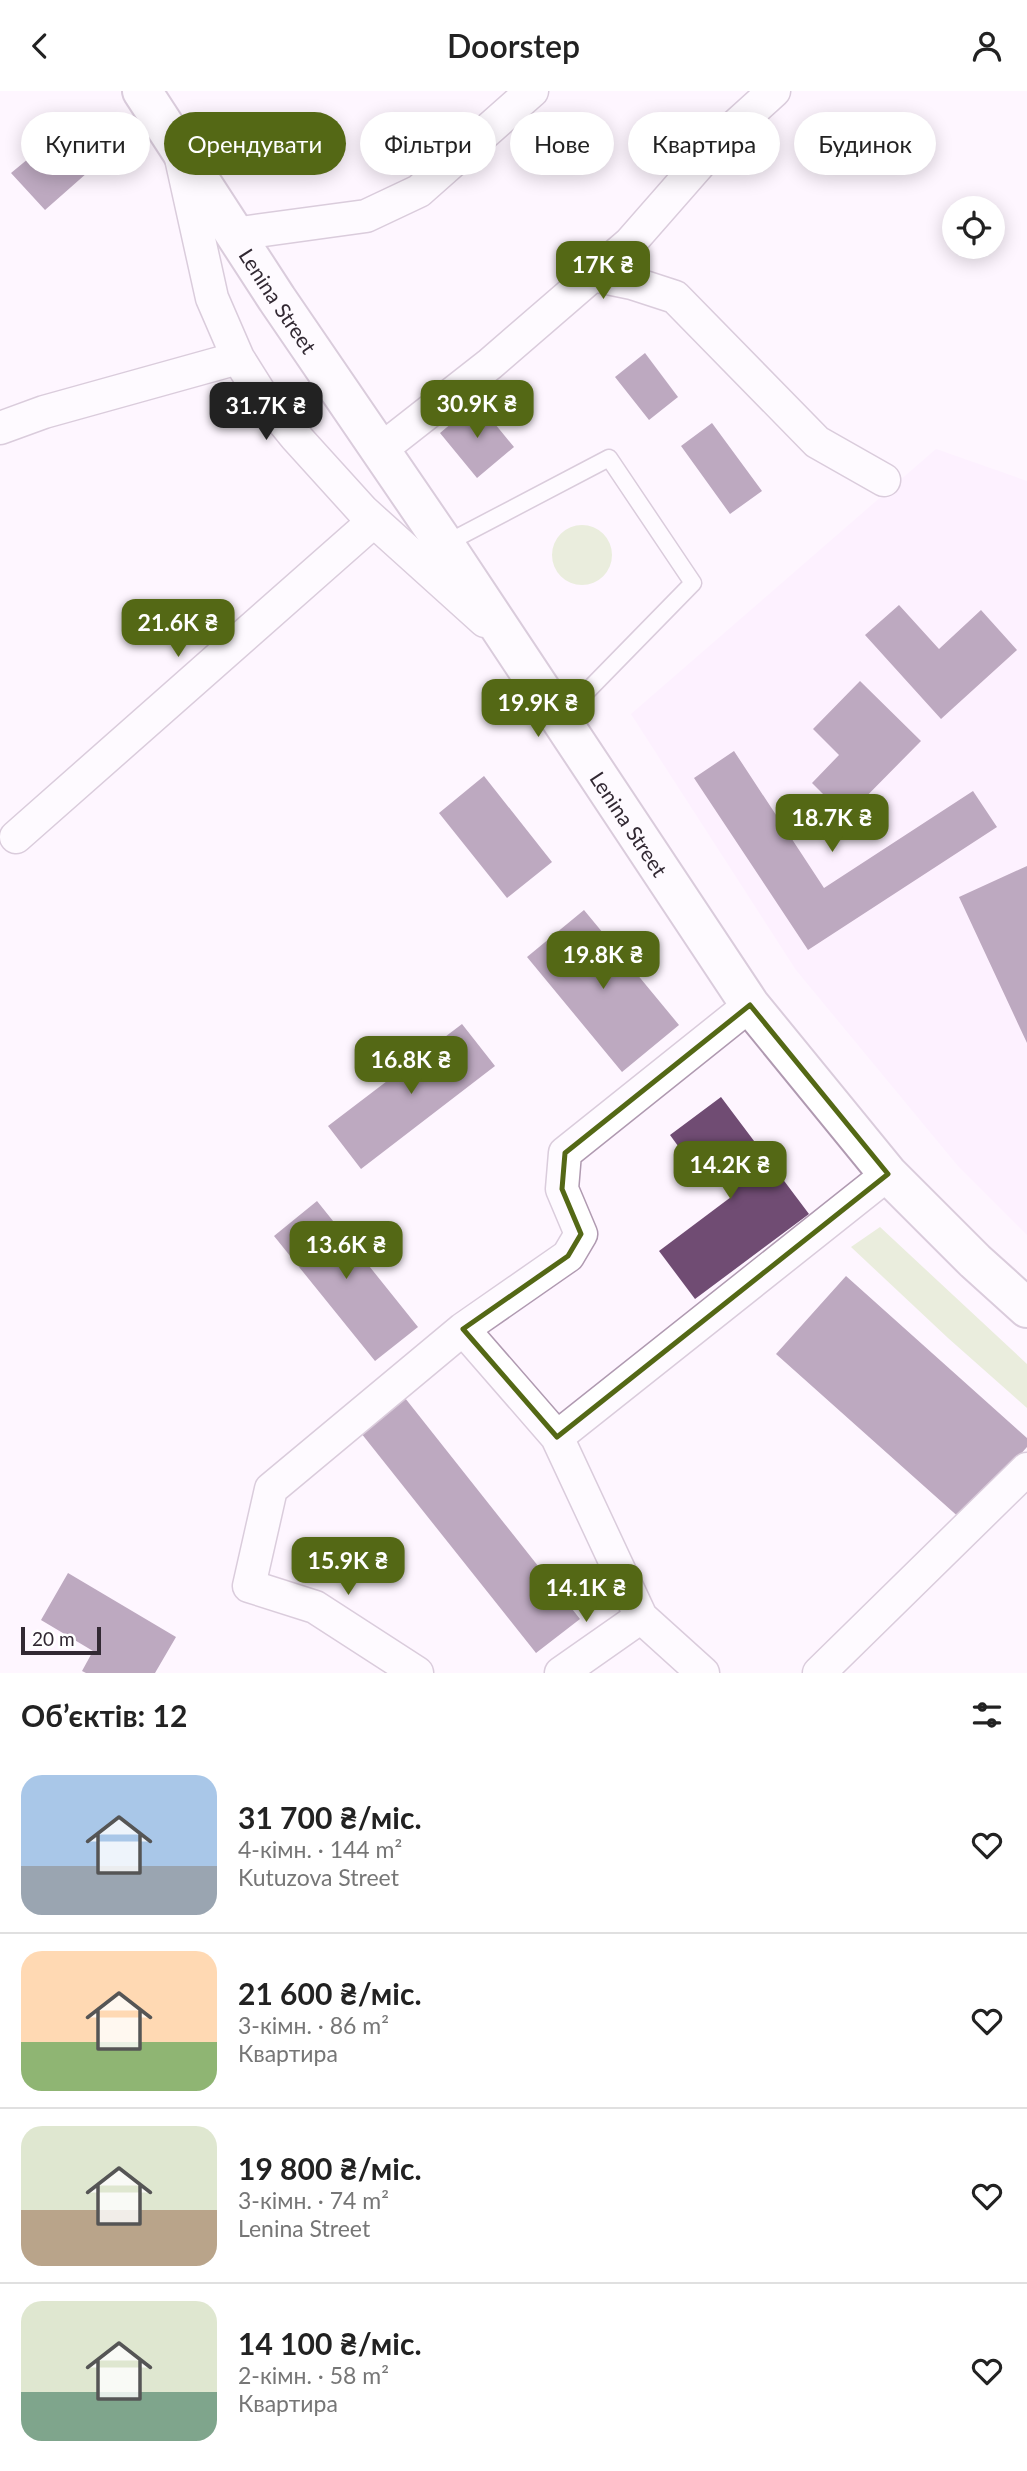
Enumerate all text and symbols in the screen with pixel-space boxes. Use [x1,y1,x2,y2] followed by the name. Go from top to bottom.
[447,26,580,65] text: Doorstep
[21,27,59,65] icon: back
[968,27,1006,65] icon: person
[21,112,150,175] chip: Купити
[164,112,346,175] chip: Орендувати
[360,112,496,175] chip: Фільтри
[510,112,614,175] chip: Нове
[628,112,780,175] chip: Квартира
[794,112,936,175] chip: Будинок
[942,196,1005,259] map controls
[942,196,1005,259] button: locate
[554,241,652,301] pin: 17K ₴
[235,243,323,358] street label: Lenina Street
[572,250,634,278] text: 17K ₴
[412,381,542,440] pin: 30.9K ₴
[201,383,331,442] pin: 31.7K ₴
[437,389,517,417] text: 30.9K ₴
[226,391,306,419] text: 31.7K ₴
[113,599,243,659] pin: 21.6K ₴
[138,608,218,636] text: 21.6K ₴
[473,679,603,739] pin: 19.9K ₴
[498,688,578,716] text: 19.9K ₴
[586,766,674,881] street label: Lenina Street
[767,795,897,854] pin: 18.7K ₴
[792,803,872,831] text: 18.7K ₴
[538,932,668,991] pin: 19.8K ₴
[563,940,643,968] text: 19.8K ₴
[346,1037,476,1096] pin: 16.8K ₴
[371,1045,451,1073] text: 16.8K ₴
[665,1141,795,1201] pin: 14.2K ₴
[690,1150,770,1178] text: 14.2K ₴
[281,1221,411,1281] pin: 13.6K ₴
[306,1230,386,1258] text: 13.6K ₴
[283,1537,413,1597] pin: 15.9K ₴
[308,1546,388,1574] text: 15.9K ₴
[521,1565,651,1624] pin: 14.1K ₴
[546,1573,626,1601] text: 14.1K ₴
[21,1624,102,1656] scale bar
[32,1627,75,1650] text: 20 m
[968,1696,1006,1734] icon: filters
[21,1697,187,1733] text: Об’єктів: 12
[238,1799,422,1835] text: 31 700 ₴/міс.
[77,1803,161,1887] icon: home
[968,1826,1006,1864] icon: heart
[238,1835,402,1863] text: 4-кімн. · 144 m²
[238,1863,399,1891] text: Kutuzova Street
[238,1975,422,2011] text: 21 600 ₴/міс.
[77,1979,161,2063] icon: home
[968,2002,1006,2040] icon: heart
[238,2011,389,2039] text: 3-кімн. · 86 m²
[238,2039,338,2067] text: Квартира
[238,2150,422,2186] text: 19 800 ₴/міс.
[77,2154,161,2238] icon: home
[968,2177,1006,2215] icon: heart
[238,2186,389,2214] text: 3-кімн. · 74 m²
[238,2214,370,2242] text: Lenina Street
[238,2325,422,2361] text: 14 100 ₴/міс.
[77,2329,161,2413] icon: home
[968,2352,1006,2390] icon: heart
[238,2361,389,2389] text: 2-кімн. · 58 m²
[238,2389,338,2417] text: Квартира

